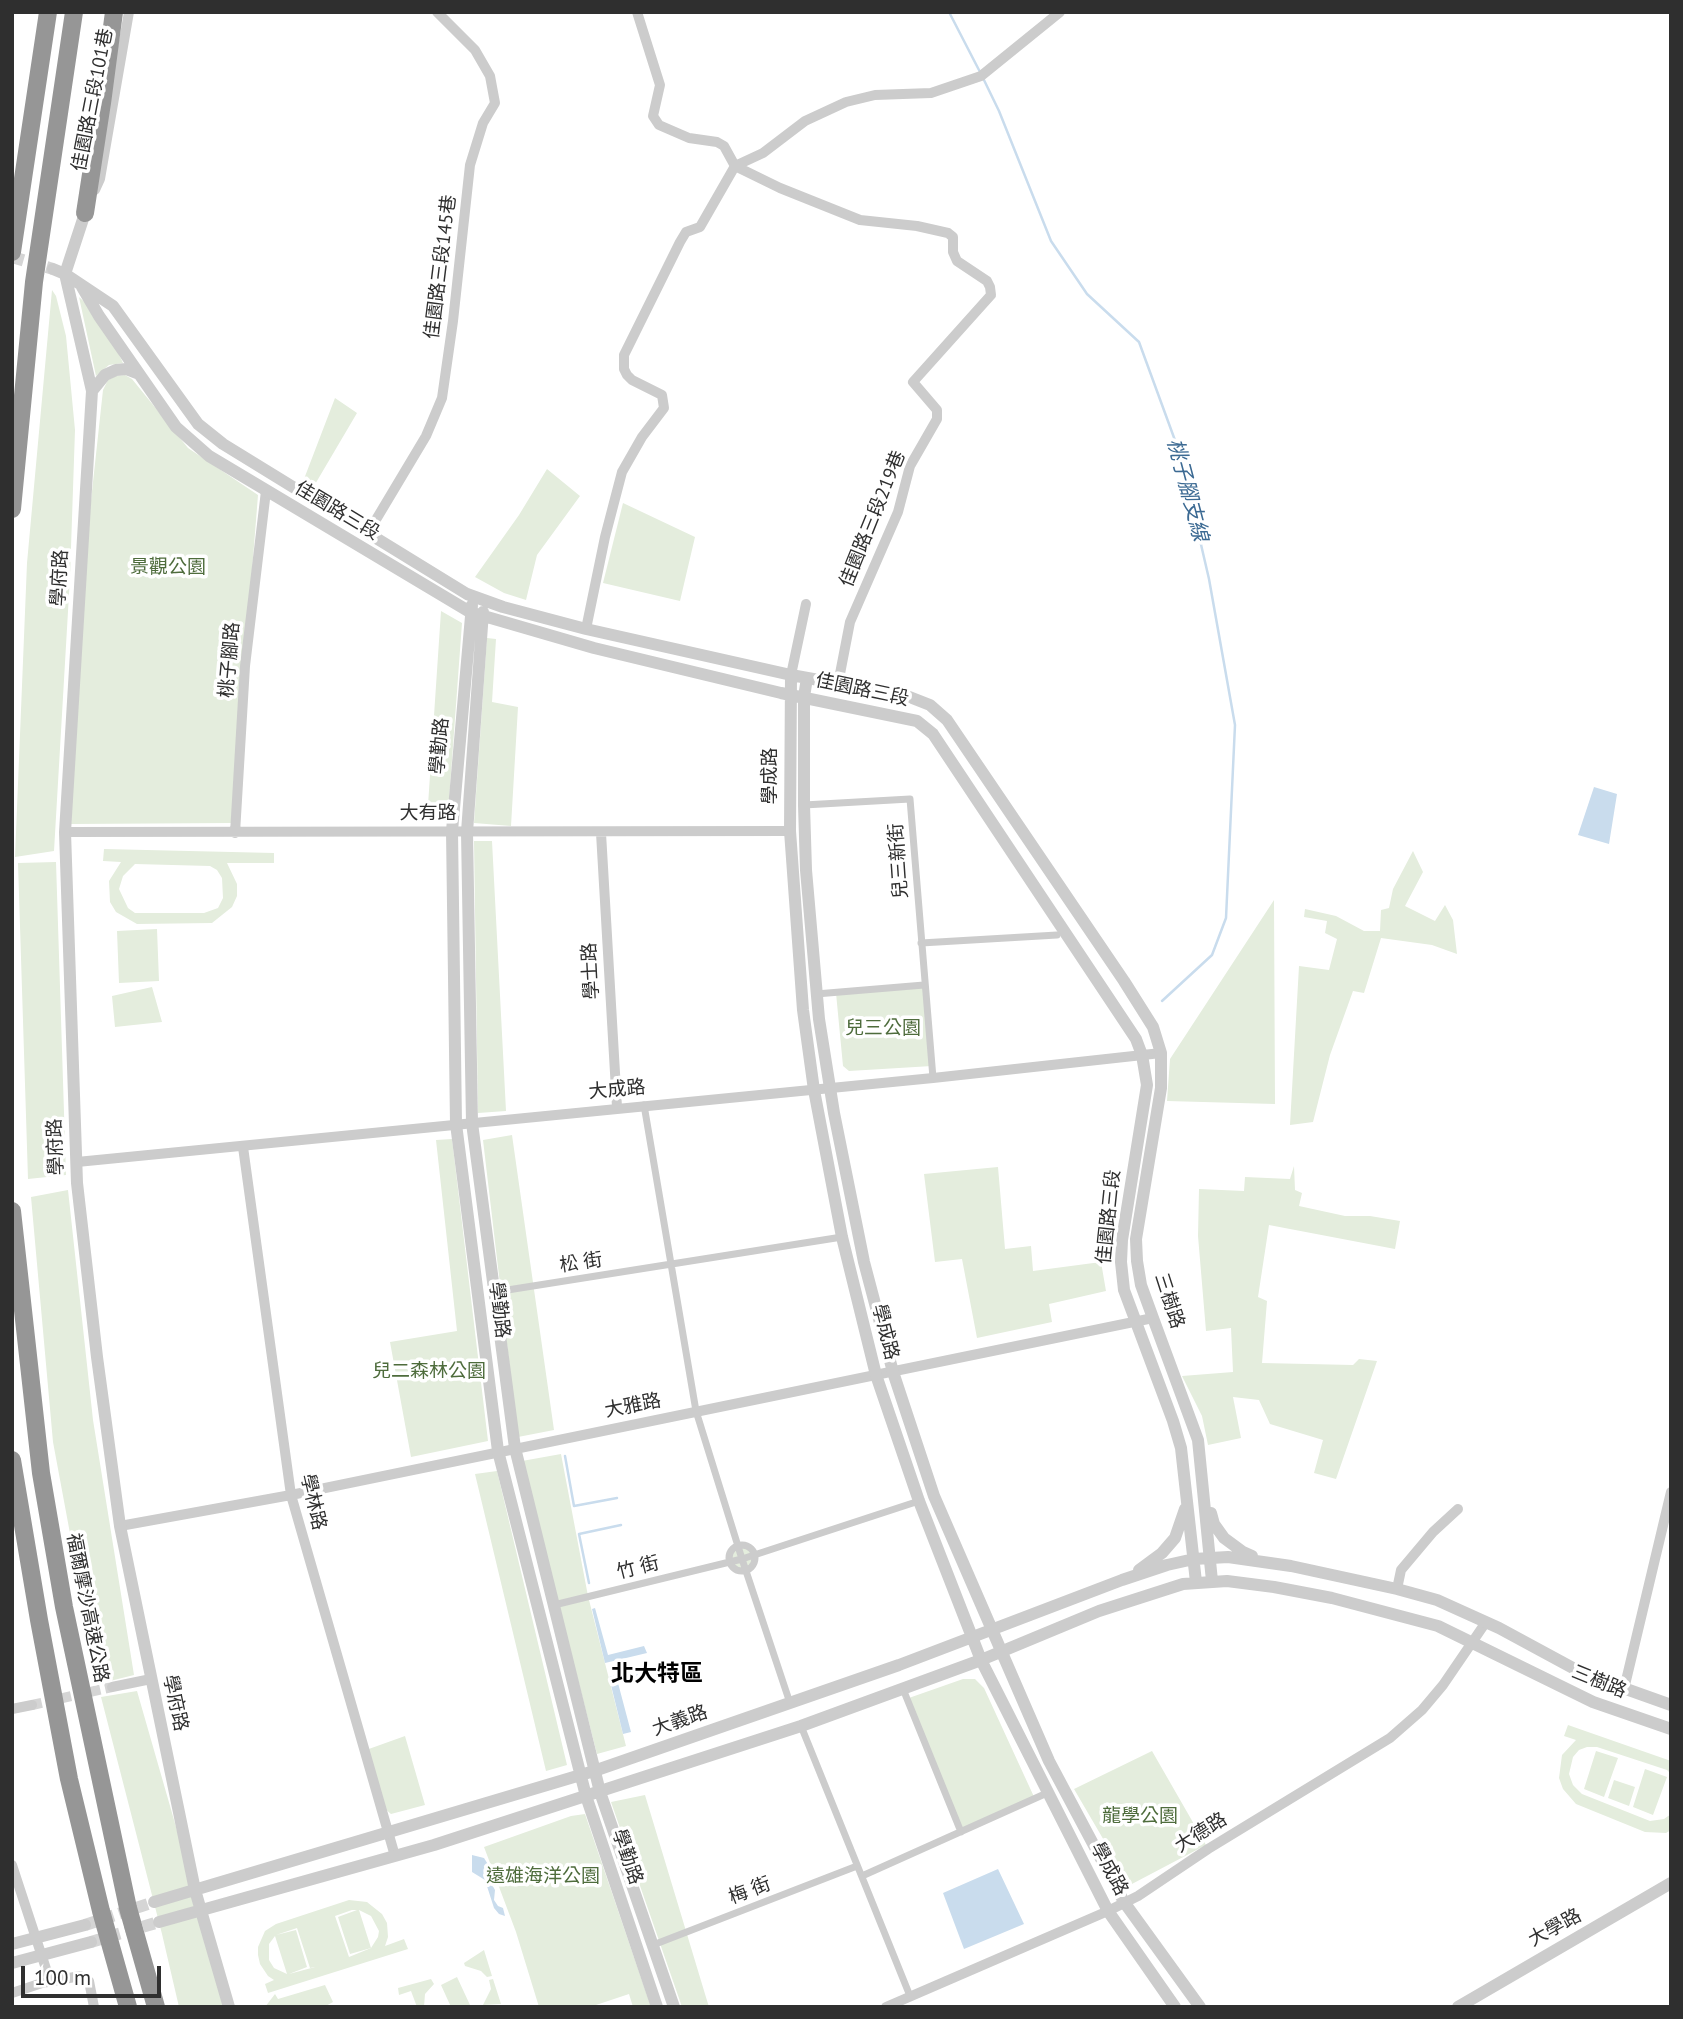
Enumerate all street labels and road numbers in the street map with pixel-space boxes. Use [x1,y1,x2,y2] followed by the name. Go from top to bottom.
[68,27,118,173] street label: 佳園路三段101巷
[421,194,461,340] street label: 佳園路三段145巷
[835,447,911,591] street label: 佳園路三段219巷
[290,477,384,545] street label: 佳園路三段
[47,549,73,607] street label: 學府路
[215,621,245,699] street label: 桃子腳路
[813,669,911,711] street label: 佳園路三段
[426,717,454,775] street label: 學勤路
[760,748,782,804] street label: 學成路
[400,803,456,825] street label: 大有路
[885,822,913,900] street label: 兒三新街
[578,942,604,1000] street label: 學士路
[588,1076,646,1104] street label: 大成路
[44,1118,68,1176] street label: 學府路
[1093,1169,1125,1265] street label: 佳園路三段
[558,1249,604,1277] street label: 松 街
[1149,1270,1189,1332] street label: 三樹路
[484,1280,514,1340] street label: 學勤路
[867,1302,903,1362] street label: 學成路
[603,1389,663,1423] street label: 大雅路
[295,1472,331,1532] street label: 學林路
[61,1531,113,1685] street label: 福爾摩沙高速公路
[614,1552,662,1584] street label: 竹 街
[1568,1661,1630,1703] street label: 三樹路
[158,1673,192,1733] street label: 學府路
[649,1701,711,1741] street label: 大義路
[1171,1808,1231,1858] street label: 大德路
[607,1826,647,1888] street label: 學勤路
[1086,1838,1132,1900] street label: 學成路
[726,1873,774,1909] street label: 梅 街
[1525,1904,1585,1952] street label: 大學路

